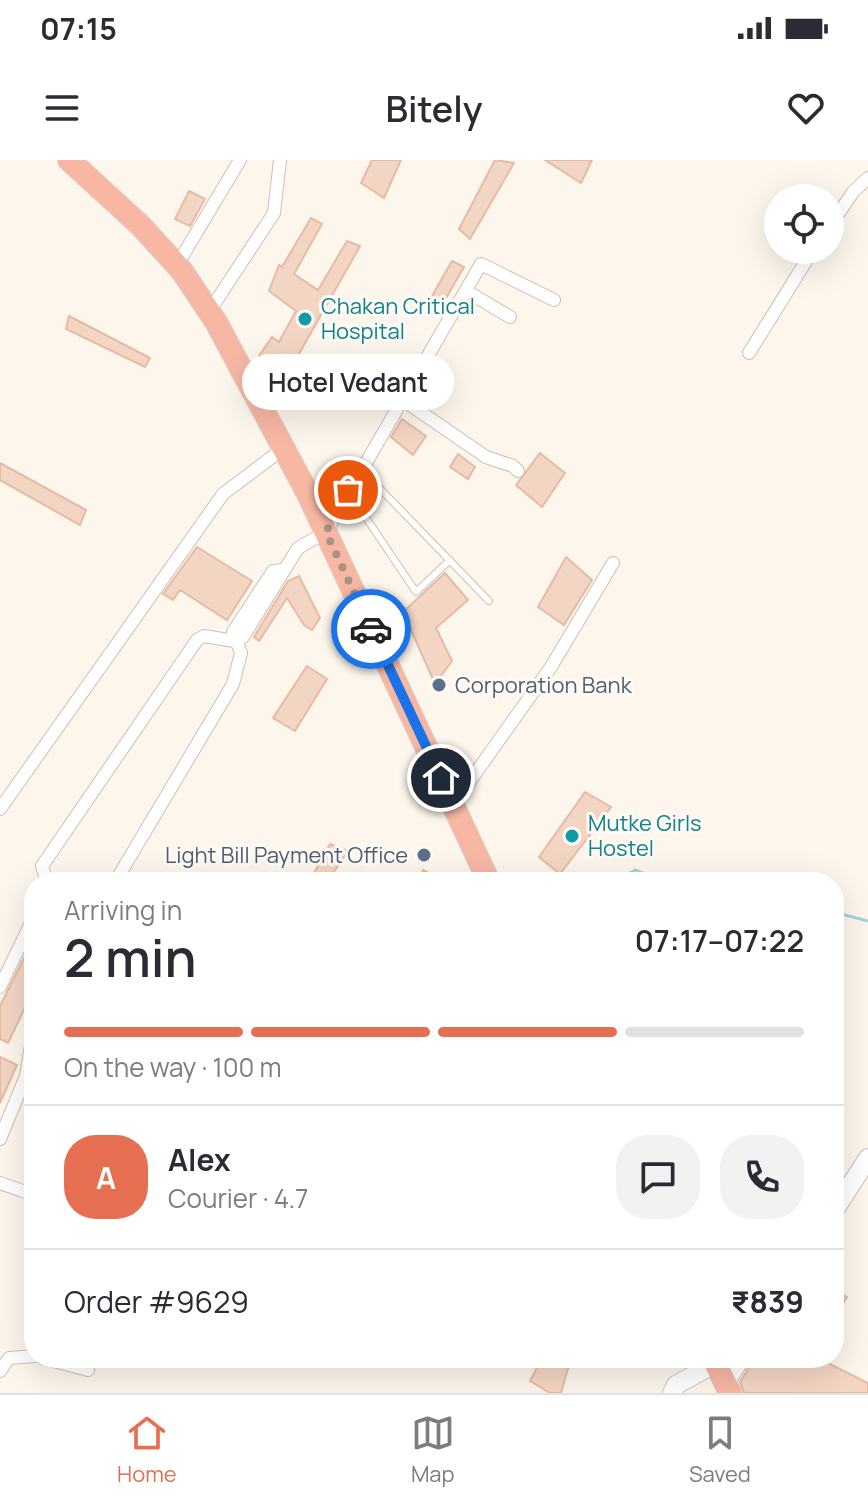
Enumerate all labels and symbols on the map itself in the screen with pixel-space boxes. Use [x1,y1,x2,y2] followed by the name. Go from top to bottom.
[321,291,475,346] place label: Chakan Critical Hospital
[296,310,314,328] marker: Chakan Critical Hospital
[242,354,454,410] callout: Hotel Vedant
[314,456,382,524] pin
[331,589,411,669] courier
[455,670,633,700] place label: Corporation Bank
[430,676,448,694] marker: Corporation Bank
[407,744,475,812] pin
[588,808,702,863] place label: Mutke Girls Hostel
[563,827,581,845] marker: Mutke Girls Hostel
[165,840,408,870] place label: Light Bill Payment Office
[415,846,433,864] marker: Light Bill Payment Office

